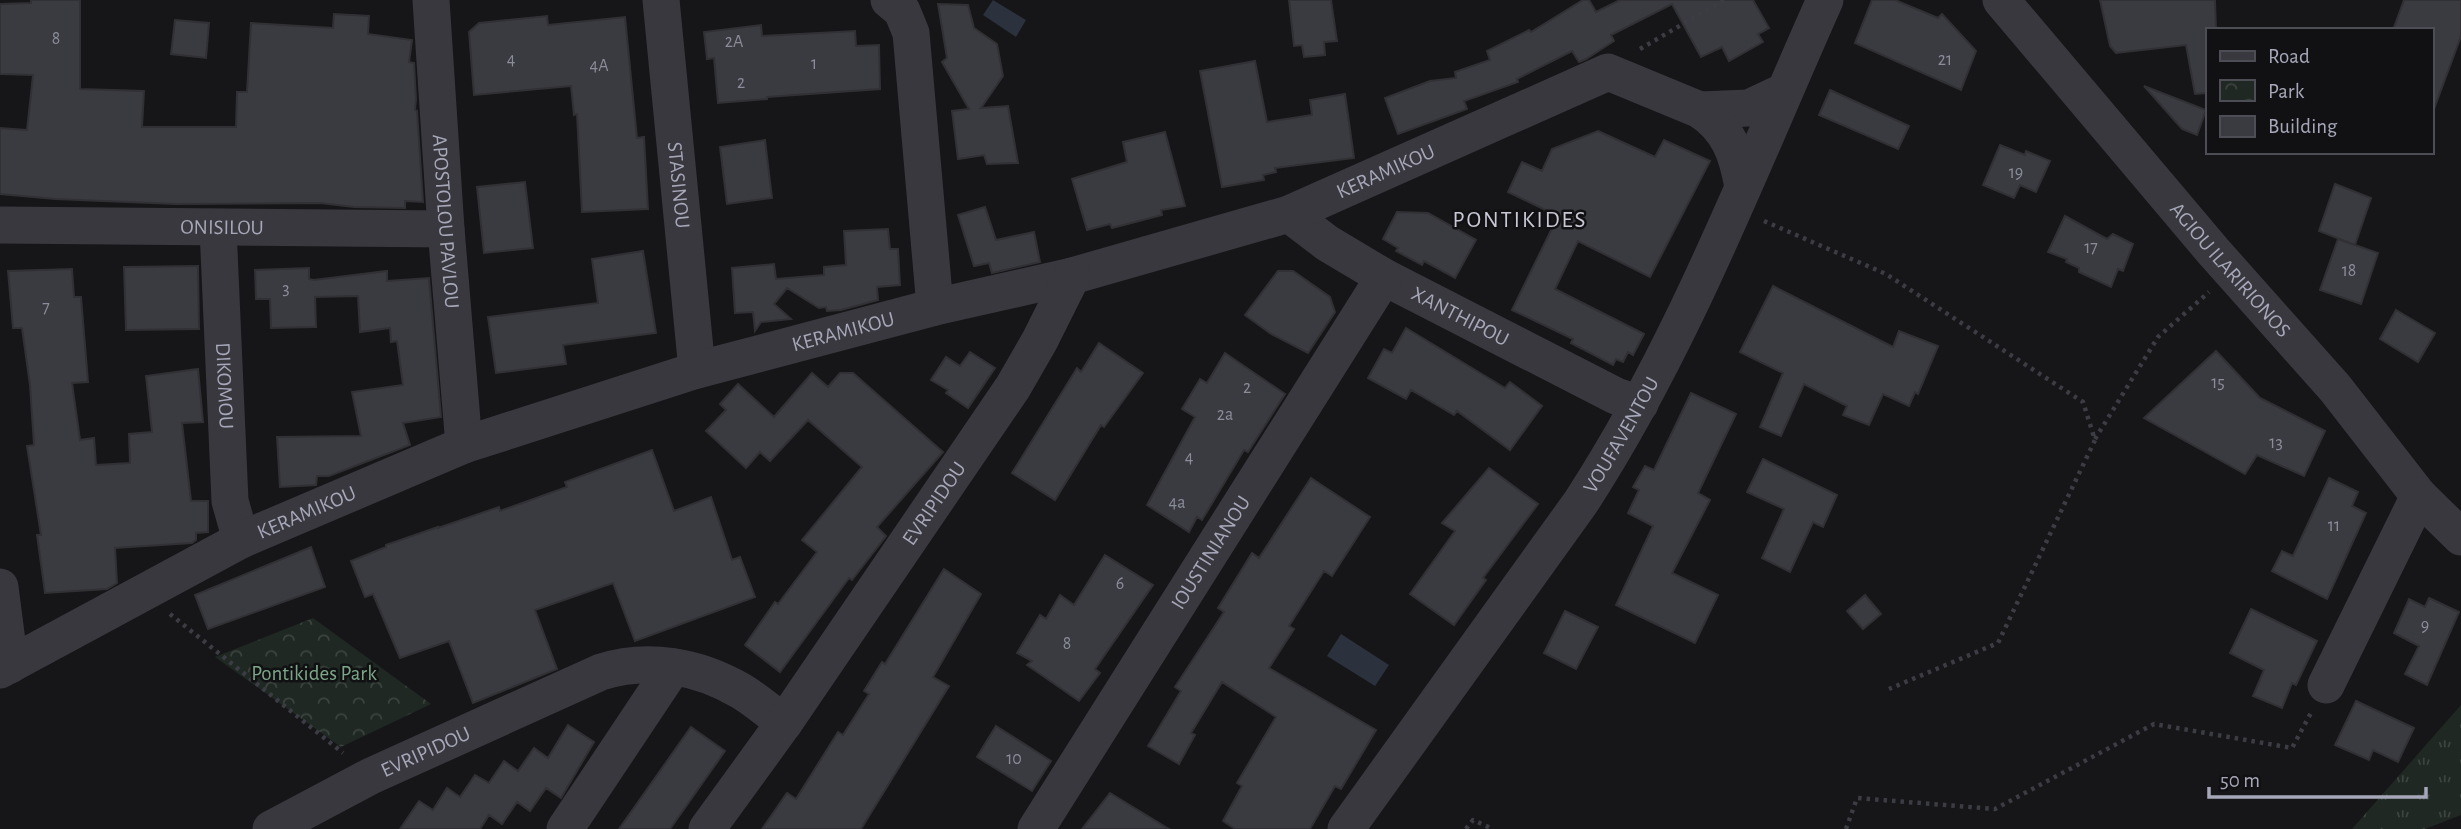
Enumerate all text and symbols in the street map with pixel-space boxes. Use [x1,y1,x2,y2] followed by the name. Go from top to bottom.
[2206,28,2433,154] legend
[52,30,60,48] house number: 8
[725,33,744,51] house number: 2A
[2268,46,2310,67] text: Road
[507,51,516,69] house number: 4
[1938,51,1952,69] house number: 21
[811,55,817,73] house number: 1
[589,57,609,75] house number: 4A
[737,74,745,92] house number: 2
[2268,81,2305,102] text: Park
[2268,116,2338,137] text: Building
[429,134,463,309] street label: APOSTOLOU PAVLOU
[1333,140,1438,202] street label: KERAMIKOU
[664,141,694,229] street label: STASINOU
[2009,164,2023,182] house number: 19
[2166,198,2295,341] street label: AGIOU ILARIRIONOS
[1453,209,1587,232] district label: PONTIKIDES
[180,216,264,238] street label: ONISILOU
[2084,239,2098,257] house number: 17
[2342,262,2356,280] house number: 18
[282,280,290,298] house number: 3
[1408,283,1512,350] street label: XANTHIPOU
[42,299,50,317] house number: 7
[789,308,897,355] street label: KERAMIKOU
[213,342,237,430] street label: DIKOMOU
[1579,373,1662,497] street label: VOUFAVENTOU
[2211,374,2225,392] house number: 15
[1243,379,1251,397] house number: 2
[1217,406,1233,424] house number: 2a
[2269,434,2283,452] house number: 13
[1185,449,1194,467] house number: 4
[898,458,969,549] street label: EVRIPIDOU
[254,482,359,542] street label: KERAMIKOU
[1167,492,1254,613] street label: IOUSTINIANOU
[1169,494,1185,512] house number: 4a
[2328,517,2340,535] house number: 11
[1116,575,1124,593] house number: 6
[2421,617,2429,635] house number: 9
[1063,635,1071,653] house number: 8
[251,663,377,684] park label: Pontikides Park
[377,722,474,781] street label: EVRIPIDOU
[1006,750,1022,768] house number: 10
[2209,756,2426,800] scale bar
[2220,770,2260,791] text: 50 m

